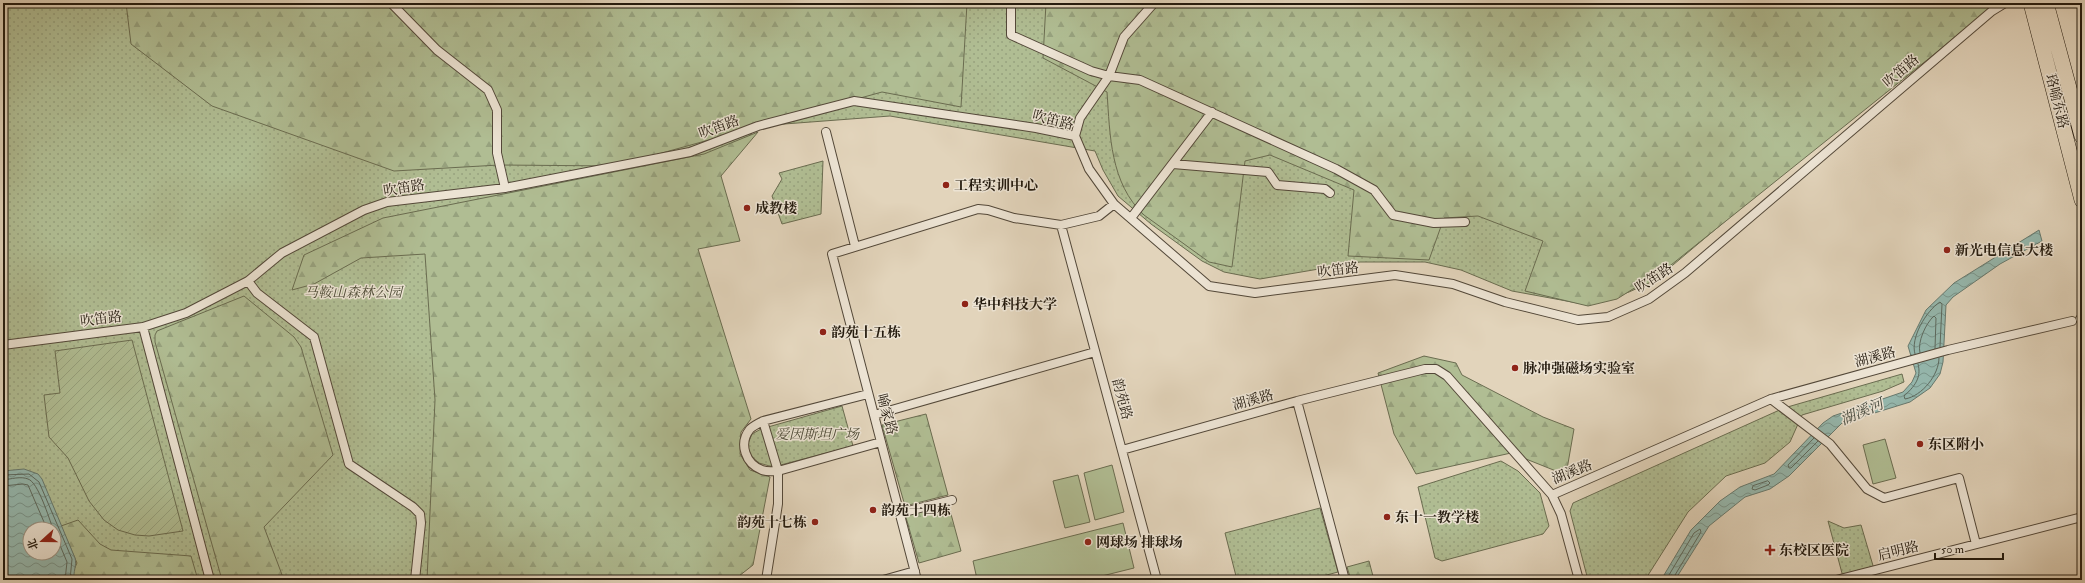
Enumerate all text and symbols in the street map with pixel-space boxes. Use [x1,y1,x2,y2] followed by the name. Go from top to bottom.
[1880,51,1922,91] street label: 吹笛路
[2042,72,2072,130] street label: 珞喻东路
[1031,107,1075,133] street label: 吹笛路
[696,112,742,142] street label: 吹笛路
[382,176,426,200] street label: 吹笛路
[954,177,1038,194] place label: 工程实训中心
[941,180,951,190] marker: 工程实训中心
[755,200,797,217] place label: 成教楼
[742,203,752,213] marker: 成教楼
[1955,242,2053,259] place label: 新光电信息大楼
[1942,245,1952,255] marker: 新光电信息大楼
[1316,259,1360,281] street label: 吹笛路
[1632,259,1676,297] street label: 吹笛路
[304,284,404,301] park label: 马鞍山森林公园
[973,296,1057,313] place label: 华中科技大学
[960,299,970,309] marker: 华中科技大学
[79,308,123,330] street label: 吹笛路
[831,324,901,341] place label: 韵苑十五栋
[818,327,828,337] marker: 韵苑十五栋
[1853,343,1897,371] street label: 湖溪路
[1523,360,1635,377] place label: 脉冲强磁场实验室
[1510,363,1520,373] marker: 脉冲强磁场实验室
[1108,377,1136,421] street label: 韵苑路
[1230,386,1276,414] street label: 湖溪路
[873,392,901,436] street label: 喻家路
[1838,393,1889,430] water label: 湖溪河
[775,426,860,443] park label: 爱因斯坦广场
[1928,436,1984,453] place label: 东区附小
[1915,439,1925,449] marker: 东区附小
[1549,456,1595,488] street label: 湖溪路
[881,502,951,519] place label: 韵苑十四栋
[868,505,878,515] marker: 韵苑十四栋
[1395,509,1479,526] place label: 东十一教学楼
[1382,512,1392,522] marker: 东十一教学楼
[737,514,807,531] place label: 韵苑十七栋
[810,517,820,527] marker: 韵苑十七栋
[22,521,62,561] north arrow
[1096,534,1183,551] place label: 网球场 排球场
[1935,535,2003,561] scale bar
[25,537,41,552] text: 北
[1083,537,1093,547] marker: 网球场 排球场
[1876,538,1920,564] street label: 启明路
[1779,542,1849,559] place label: 东校区医院
[1941,542,1965,557] text: 50 m
[1764,544,1776,556] marker: 东校区医院

